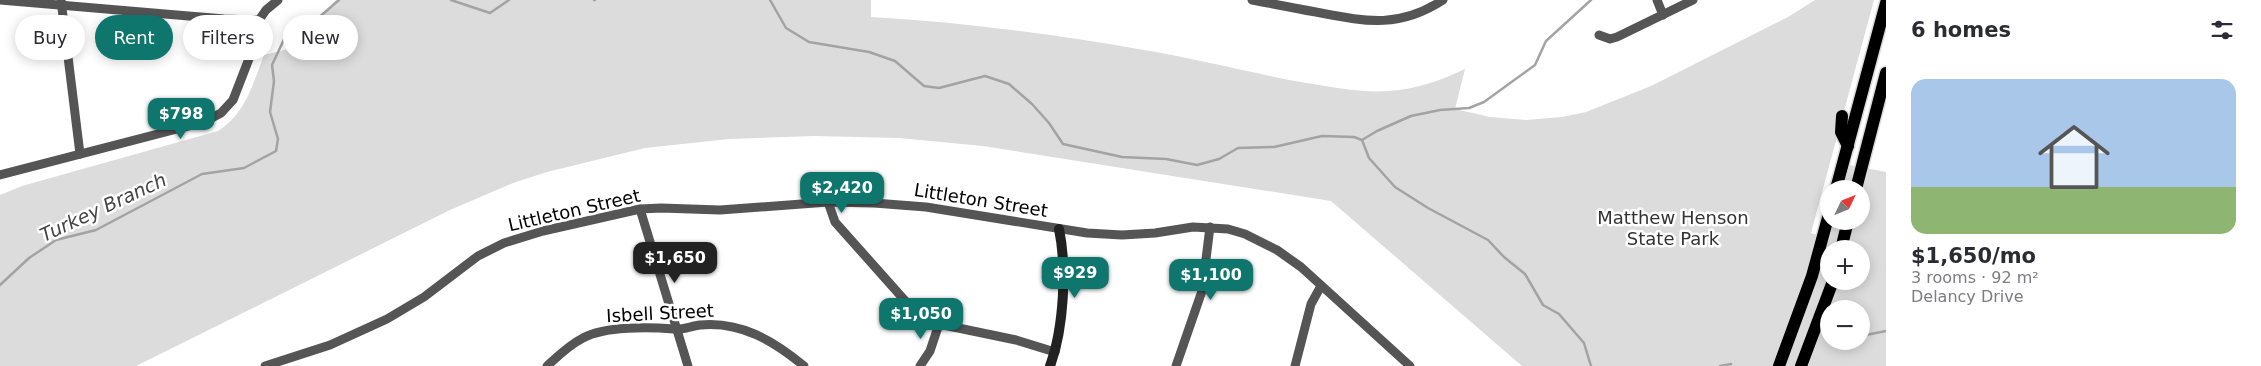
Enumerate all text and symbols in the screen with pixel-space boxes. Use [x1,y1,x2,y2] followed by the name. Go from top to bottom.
[15,15,85,60] chip: Buy
[95,15,173,60] chip: Rent
[183,15,273,60] chip: Filters
[283,15,358,60] chip: New
[2208,16,2236,44] icon: filters
[1911,18,2011,42] text: 6 homes
[151,98,211,140] pin: $798
[159,104,203,123] text: $798
[2029,112,2119,202] icon: home
[36,168,170,246] water label: Turkey Branch
[801,172,883,214] pin: $2,420
[811,178,873,197] text: $2,420
[913,179,1049,221] street label: Littleton Street
[1820,180,1870,230] north arrow
[1820,180,1870,350] map controls
[506,185,642,235] street label: Littleton Street
[1597,207,1749,249] park label: Matthew Henson State Park
[1820,240,1870,290] button: +
[634,242,716,284] pin: $1,650
[1911,244,2036,268] text: $1,650/mo
[644,248,706,267] text: $1,650
[1045,256,1105,299] pin: $929
[1170,258,1252,301] pin: $1,100
[1053,263,1097,282] text: $929
[1180,265,1242,284] text: $1,100
[1911,268,2039,287] text: 3 rooms · 92 m²
[1911,287,2024,306] text: Delancy Drive
[880,298,962,340] pin: $1,050
[606,300,714,326] street label: Isbell Street
[1820,300,1870,350] button: −
[890,304,952,323] text: $1,050

